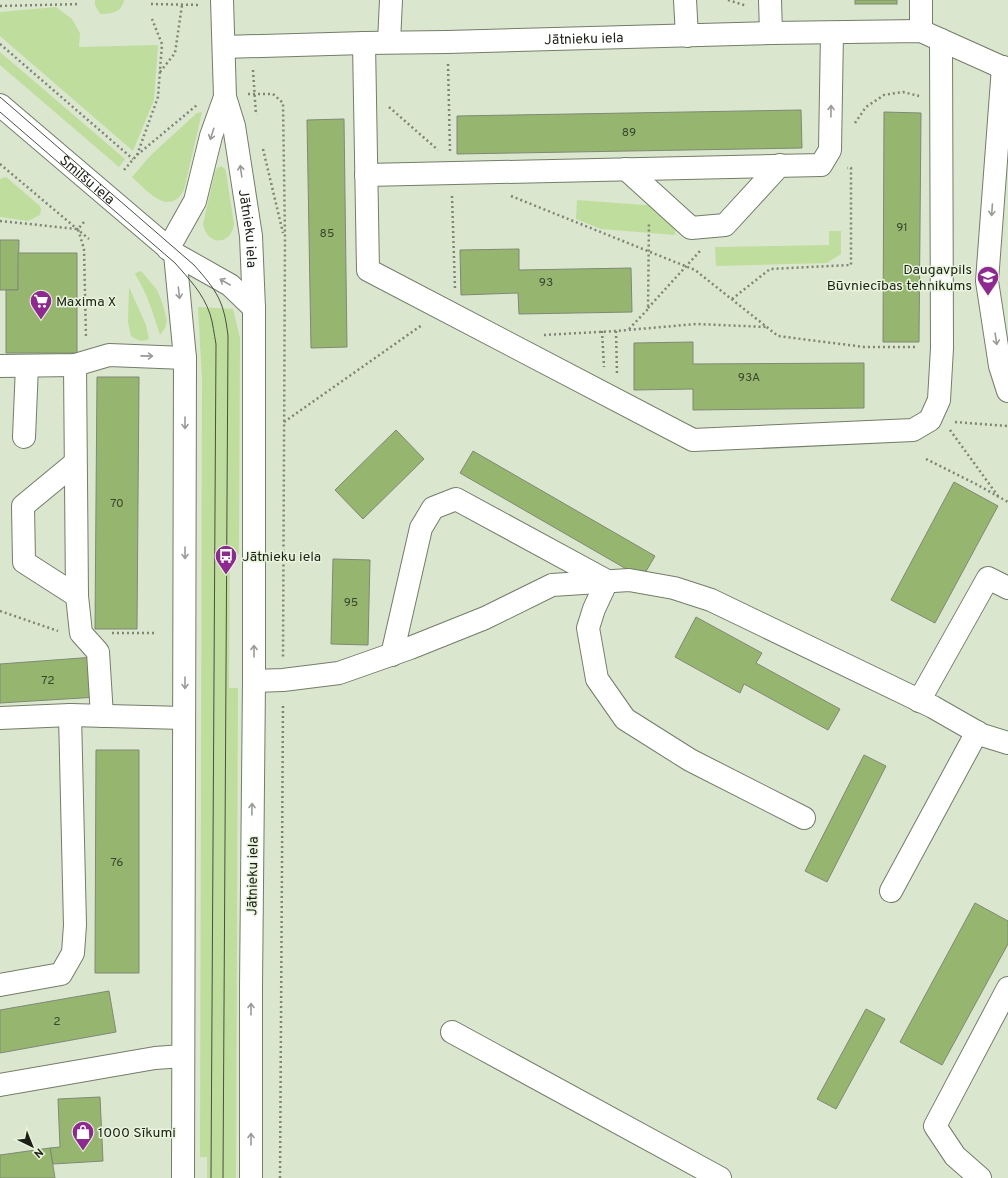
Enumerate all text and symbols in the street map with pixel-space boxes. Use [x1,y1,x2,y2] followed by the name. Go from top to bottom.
[544,30,624,49] street label: Jātnieku iela
[827,105,834,118] one-way arrow
[622,125,636,141] house number: 89
[208,127,215,140] one-way arrow
[55,152,118,209] street label: Smilšu iela
[237,165,245,178] one-way arrow
[234,188,259,268] street label: Jātnieku iela
[989,203,996,216] one-way arrow
[896,220,908,236] house number: 91
[320,226,334,242] house number: 85
[827,262,972,295] place label: Daugavpils Būvniecības tehnikums
[975,264,1001,297] school or university icon: Daugavpils Būvniecības tehnikums
[539,275,553,291] house number: 93
[219,278,231,286] one-way arrow
[175,286,183,299] one-way arrow
[28,288,54,321] supermarket icon: Maxima X
[56,294,116,311] place label: Maxima X
[992,332,1000,345] one-way arrow
[140,352,153,360] one-way arrow
[738,370,760,386] house number: 93A
[181,416,189,429] one-way arrow
[110,496,124,512] house number: 70
[213,543,239,576] bus stop icon: Jātnieku iela
[181,546,189,559] one-way arrow
[242,549,321,566] place label: Jātnieku iela
[344,595,358,611] house number: 95
[250,645,258,658] one-way arrow
[41,673,55,689] house number: 72
[181,676,189,689] one-way arrow
[249,803,256,816] one-way arrow
[244,836,263,916] street label: Jātnieku iela
[111,855,123,871] house number: 76
[247,1003,255,1016] one-way arrow
[53,1014,61,1030] house number: 2
[70,1119,96,1152] shop icon: 1000 Sīkumi
[98,1125,176,1142] place label: 1000 Sīkumi
[12,1126,52,1166] north arrow
[247,1133,255,1146] one-way arrow
[30,1145,46,1160] text: N

